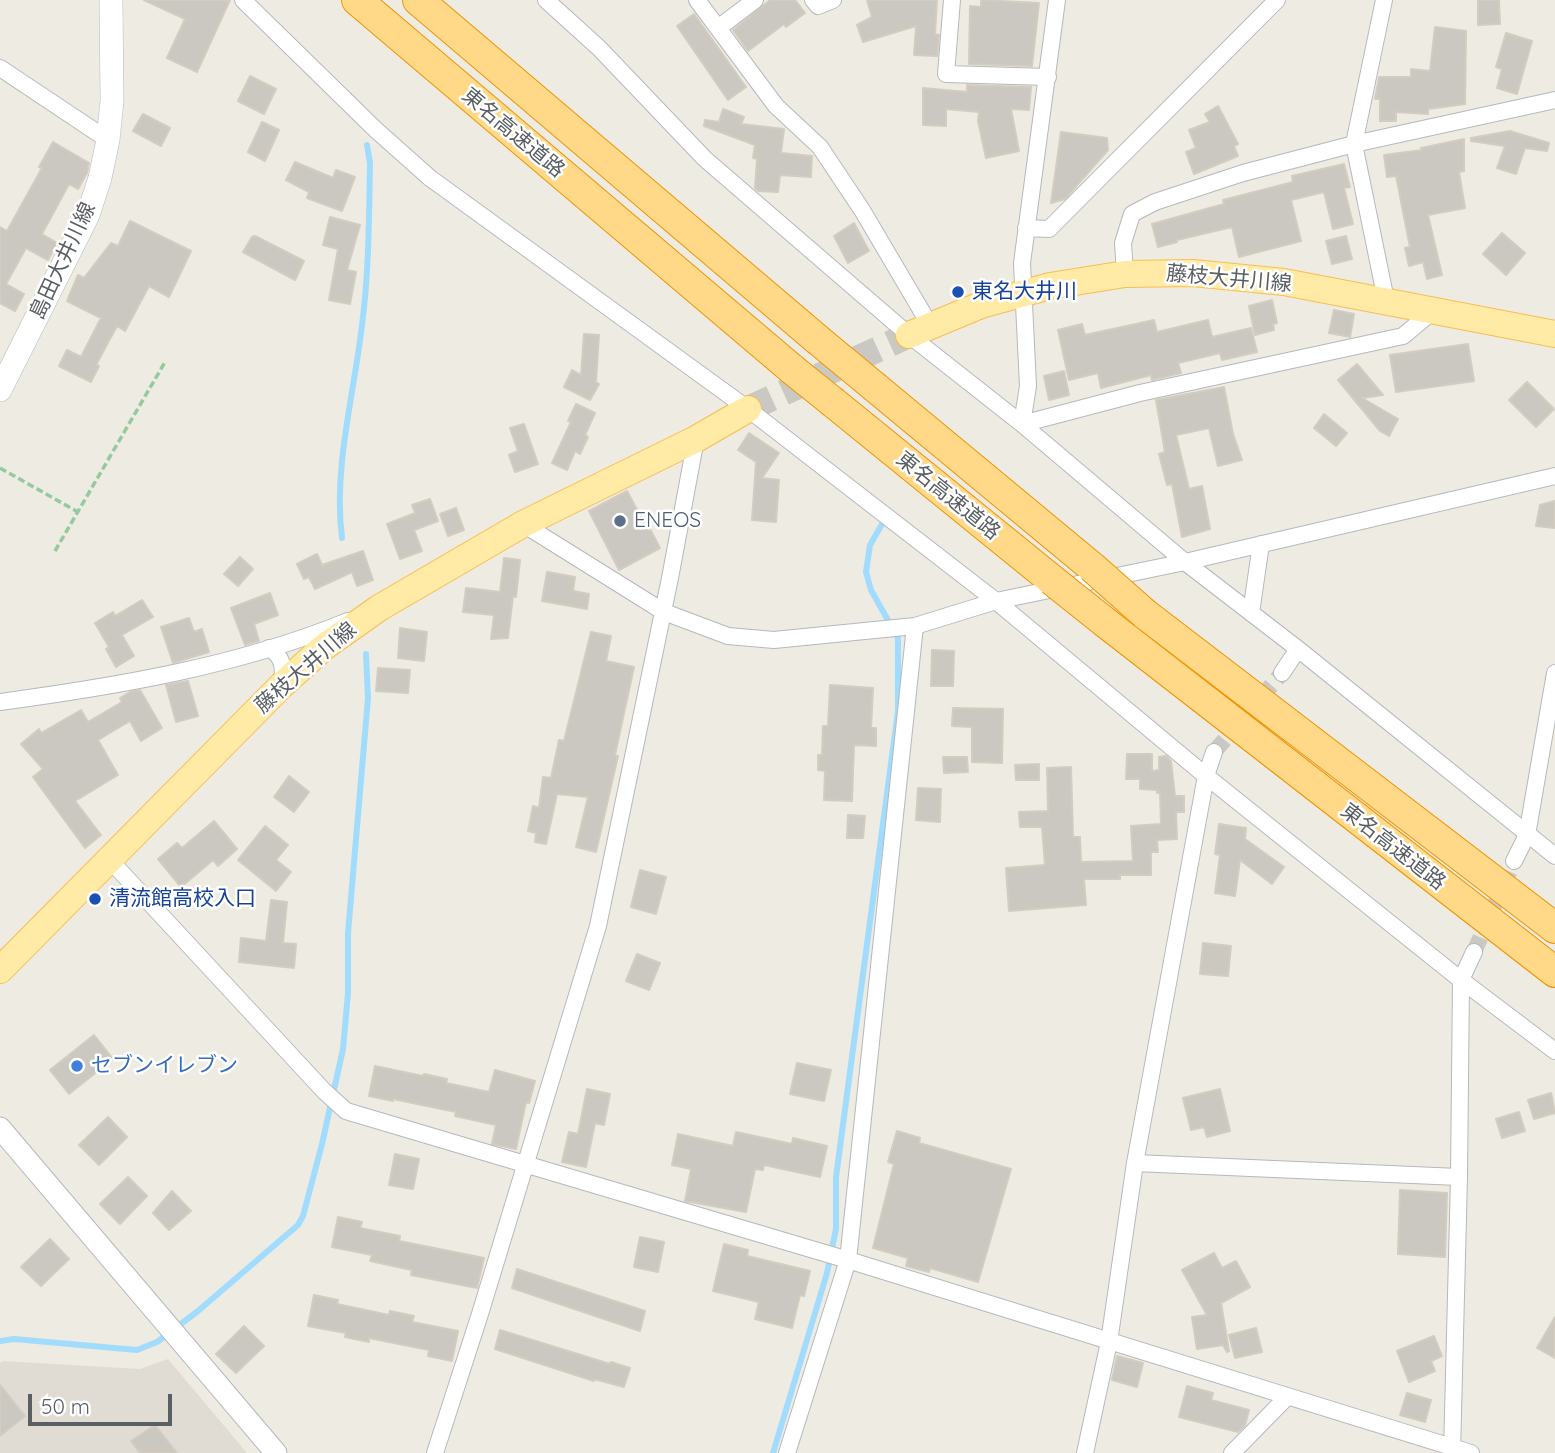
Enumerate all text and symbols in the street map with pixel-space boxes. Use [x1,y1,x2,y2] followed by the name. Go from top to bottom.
[457,83,569,183] street label: 東名高速道路
[25,199,101,323] street label: 島田大井川線
[1165,261,1293,297] street label: 藤枝大井川線
[972,279,1077,305] place label: 東名大井川
[950,284,966,300] marker: 東名大井川
[891,447,1005,545] street label: 東名高速道路
[634,508,701,534] place label: ENEOS
[612,513,628,529] marker: ENEOS
[250,617,362,719] street label: 藤枝大井川線
[1336,798,1450,896] street label: 東名高速道路
[109,886,256,912] place label: 清流館高校入口
[87,891,103,907] marker: 清流館高校入口
[91,1053,238,1079] place label: セブンイレブン
[69,1058,85,1074] marker: セブンイレブン
[32,1380,175,1424] scale bar
[41,1393,90,1419] text: 50 m

